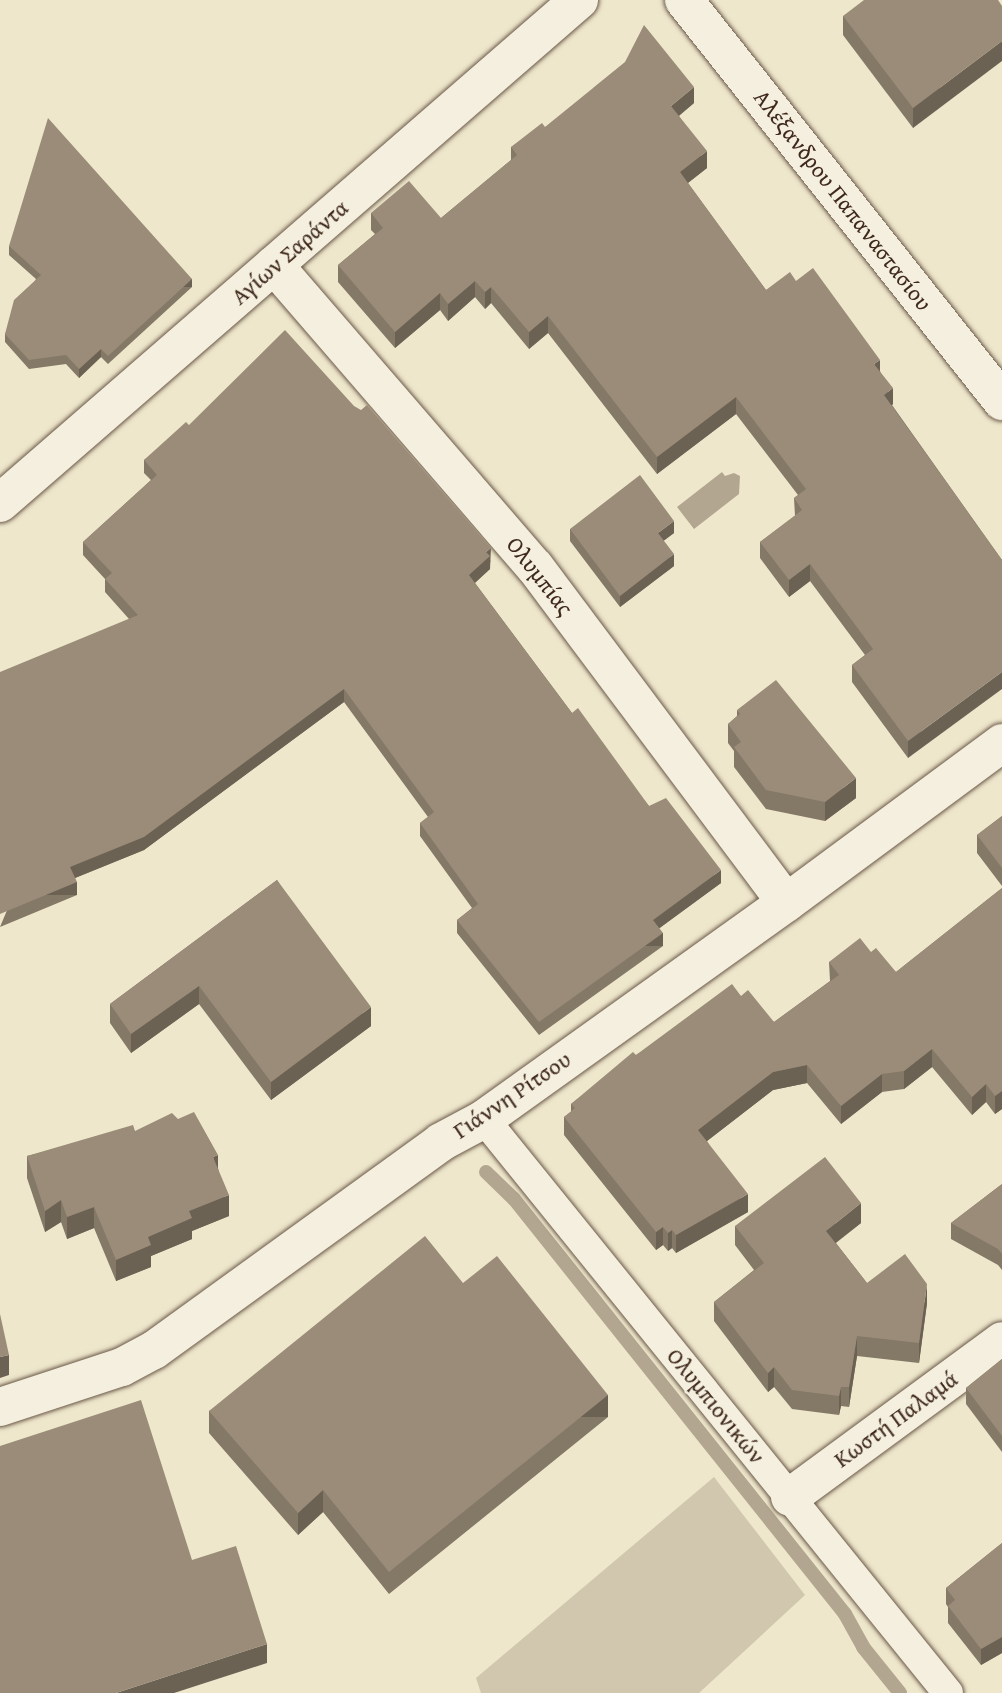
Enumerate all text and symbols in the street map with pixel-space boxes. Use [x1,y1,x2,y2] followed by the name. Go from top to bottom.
[748,84,938,316] street label: Αλέξανδρου Παπαναστασίου
[226,194,354,310] street label: Αγίων Σαράντα
[501,531,579,621] street label: Ολυμπίας
[448,1045,576,1145] street label: Γιάννη Ρίτσου
[661,1343,771,1469] street label: Ολυμπιονικών
[829,1365,963,1473] street label: Κωστή Παλαμά

